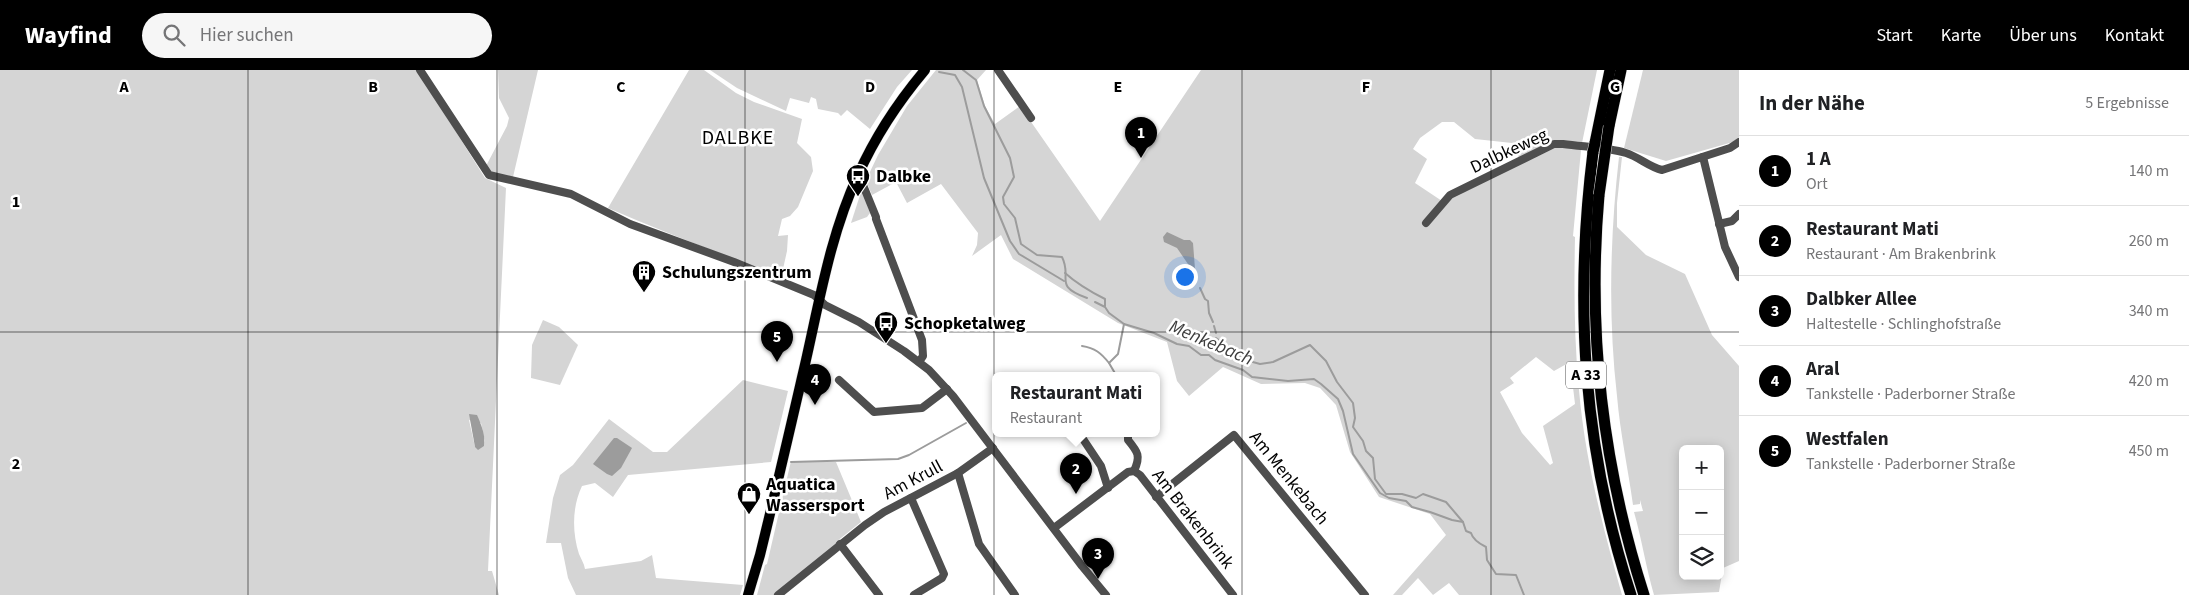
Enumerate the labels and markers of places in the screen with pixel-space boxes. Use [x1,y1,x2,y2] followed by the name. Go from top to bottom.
[1125,117,1157,158] pin: 1
[845,163,871,197] bus stop icon: Dalbke
[876,164,931,189] place label: Dalbke
[631,259,657,293] building icon: Schulungszentrum
[662,260,812,285] place label: Schulungszentrum
[873,310,899,344] bus stop icon: Schopketalweg
[904,311,1026,336] place label: Schopketalweg
[761,321,793,362] pin: 5
[799,364,831,405] pin: 4
[1060,453,1092,494] pin: 2
[765,472,865,518] place label: Aquatica Wassersport
[736,481,762,515] shop icon: Aquatica Wassersport
[1082,538,1114,579] pin: 3

